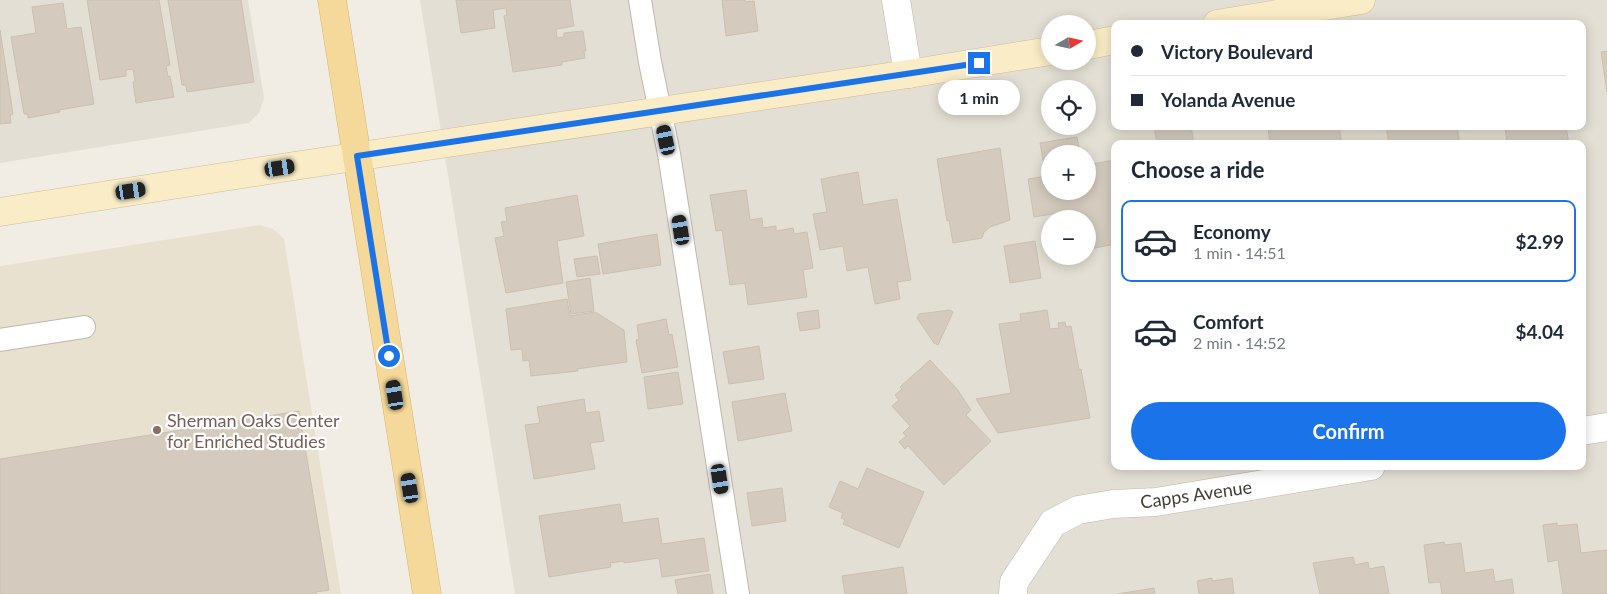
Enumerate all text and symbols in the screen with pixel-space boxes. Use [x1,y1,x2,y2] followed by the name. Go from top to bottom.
[1041,15,1096,70] north arrow
[1041,15,1096,265] map controls
[1161,40,1313,63] text: Victory Boulevard
[968,52,990,74] route end
[938,80,1020,116] callout: 1 min
[1041,80,1096,135] button: locate
[959,88,999,107] text: 1 min
[1161,88,1295,111] text: Yolanda Avenue
[655,124,676,156] car
[1041,145,1096,200] button: +
[1131,156,1265,183] text: Choose a ride
[264,158,295,178] car
[115,181,146,201] car
[1041,210,1096,265] button: −
[671,214,690,246] car
[1133,219,1178,264] icon: car
[1193,220,1271,243] text: Economy
[1515,230,1564,253] text: $2.99
[1193,243,1286,262] text: 1 min · 14:51
[1133,309,1178,354] icon: car
[1193,310,1264,333] text: Comfort
[1515,320,1564,343] text: $4.04
[1193,333,1286,352] text: 2 min · 14:52
[378,345,400,367] route start
[385,379,404,411] car
[1131,402,1566,460] button: Confirm
[167,409,340,452] place label: Sherman Oaks Center for Enriched Studies
[151,424,163,436] marker: Sherman Oaks Center for Enriched Studies
[710,463,729,495] car
[400,472,419,504] car
[1139,475,1253,513] street label: Capps Avenue

